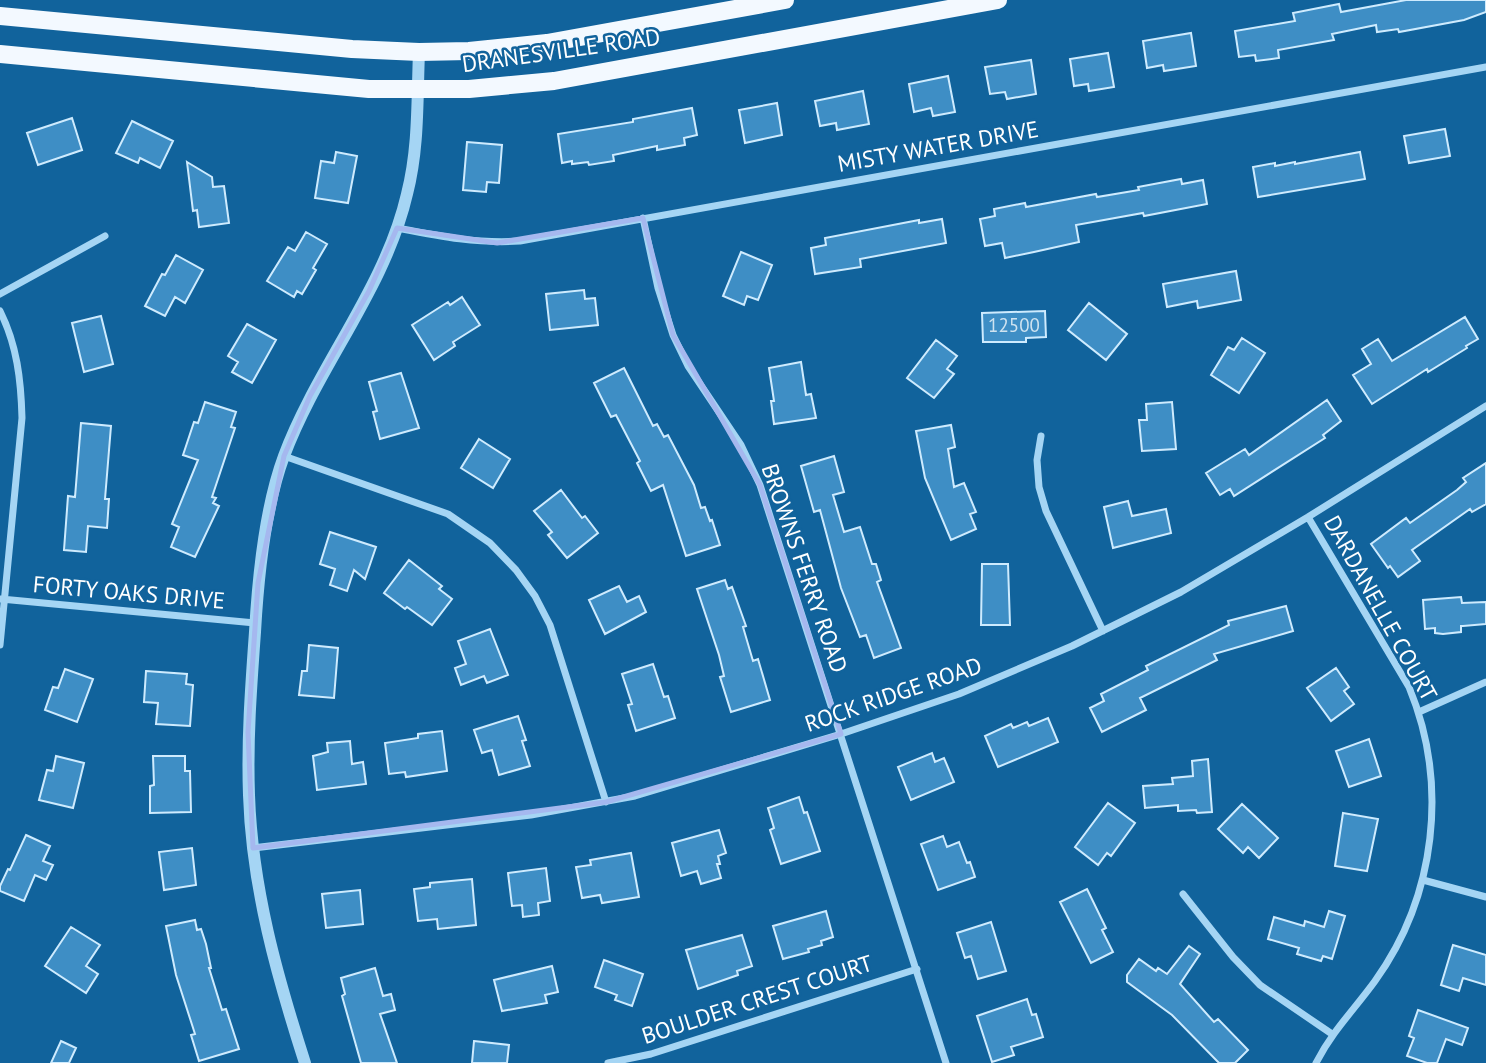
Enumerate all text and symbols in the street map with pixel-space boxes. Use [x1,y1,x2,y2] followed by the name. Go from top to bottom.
[460,22,662,78] street label: DRANESVILLE ROAD
[835,114,1041,178] street label: MISTY WATER DRIVE
[988,313,1040,337] house number: 12500
[756,460,854,676] street label: BROWNS FERRY ROAD
[1318,510,1444,706] street label: DARDANELLE COURT
[32,569,226,615] street label: FORTY OAKS DRIVE
[801,650,985,738] street label: ROCK RIDGE ROAD
[638,948,876,1050] street label: BOULDER CREST COURT

